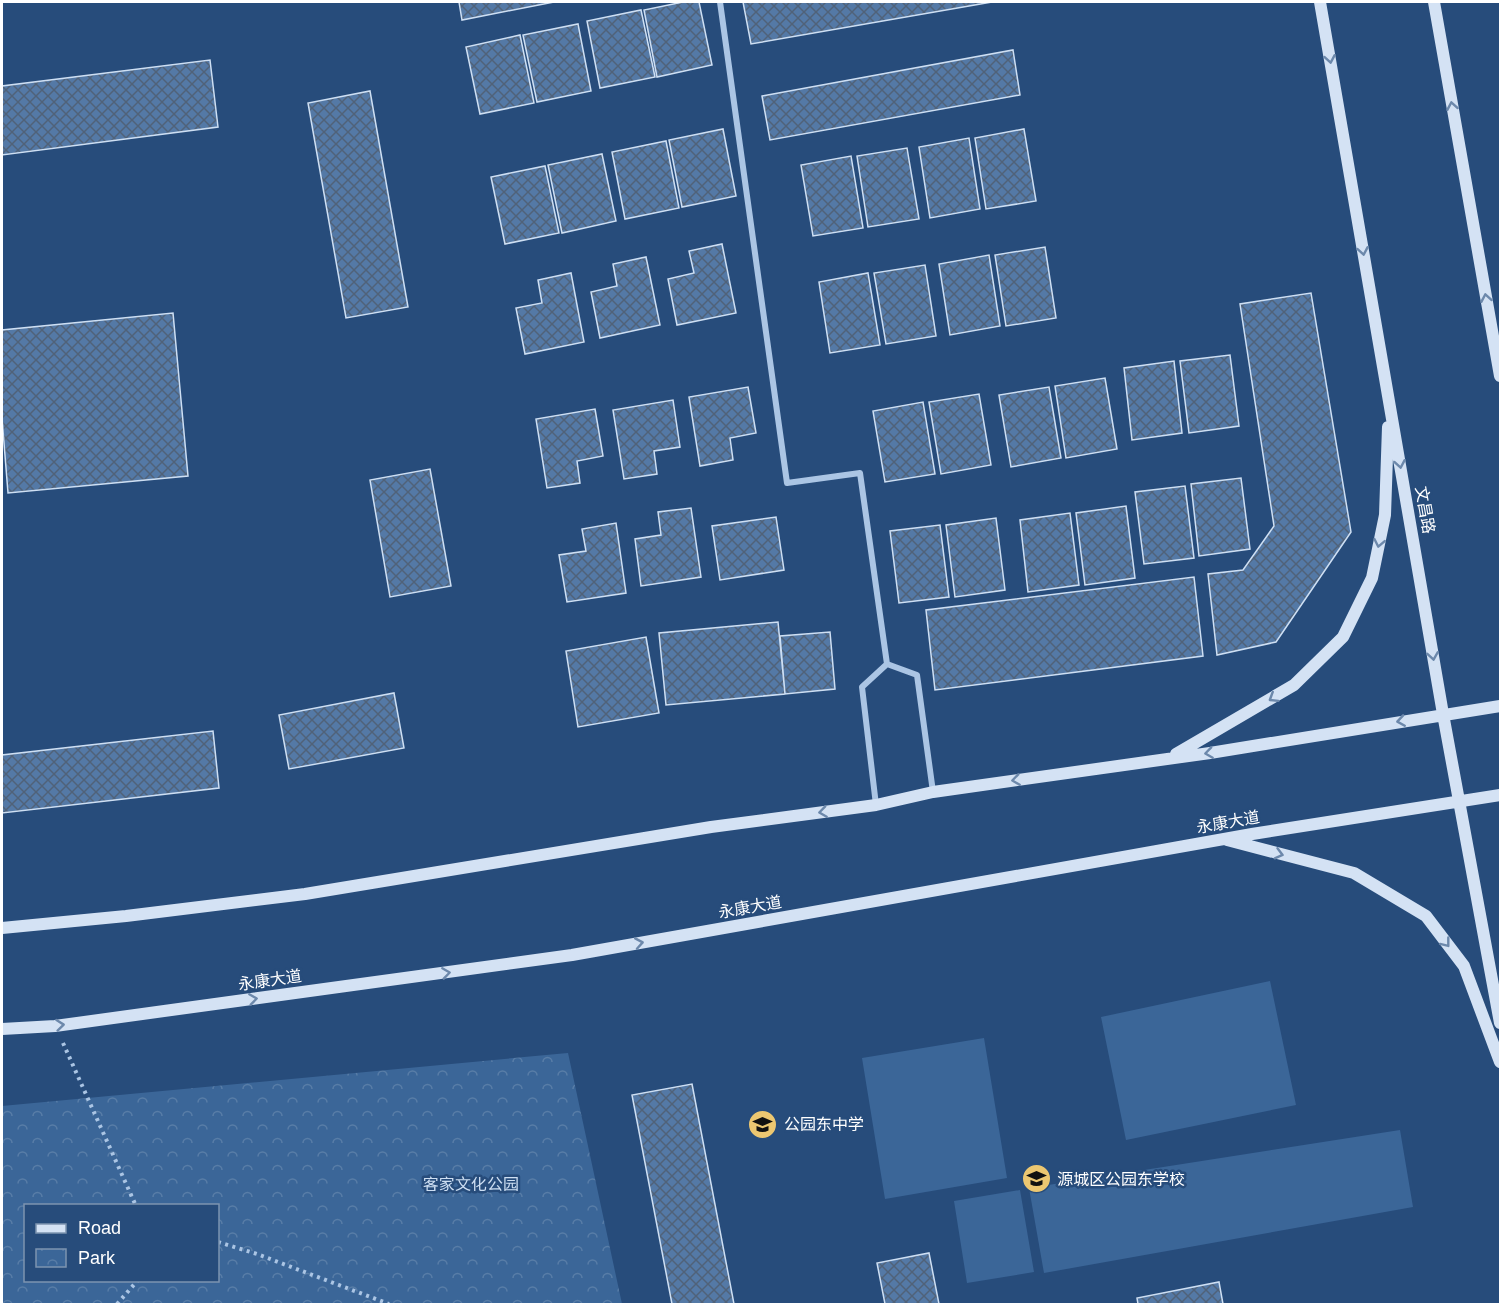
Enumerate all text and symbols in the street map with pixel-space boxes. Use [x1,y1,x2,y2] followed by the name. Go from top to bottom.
[1323,54,1336,64] one-way arrow
[1446,101,1459,111] one-way arrow
[1356,246,1369,256] one-way arrow
[1481,293,1493,302] one-way arrow
[1393,459,1406,469] one-way arrow
[1412,485,1438,535] street label: 文昌路
[1373,538,1386,548] one-way arrow
[1426,651,1439,661] one-way arrow
[1269,691,1279,703] one-way arrow
[1397,715,1406,727] one-way arrow
[1204,746,1213,758] one-way arrow
[1011,773,1020,785] one-way arrow
[819,805,828,817] one-way arrow
[1195,808,1261,836] street label: 永康大道
[1274,846,1284,859] one-way arrow
[717,893,783,921] street label: 永康大道
[1439,937,1450,948] one-way arrow
[634,938,644,950] one-way arrow
[237,967,303,993] street label: 永康大道
[442,967,451,979] one-way arrow
[249,993,258,1006] one-way arrow
[55,1019,64,1032] one-way arrow
[747,1108,779,1140] school or university icon: 公园东中学
[784,1116,864,1133] place label: 公园东中学
[1020,1163,1052,1195] school or university icon: 源城区公园东学校
[1057,1171,1185,1188] place label: 源城区公园东学校
[423,1176,519,1193] park label: 客家文化公园
[24,1204,219,1282] legend
[78,1218,121,1238] text: Road
[78,1248,116,1268] text: Park

